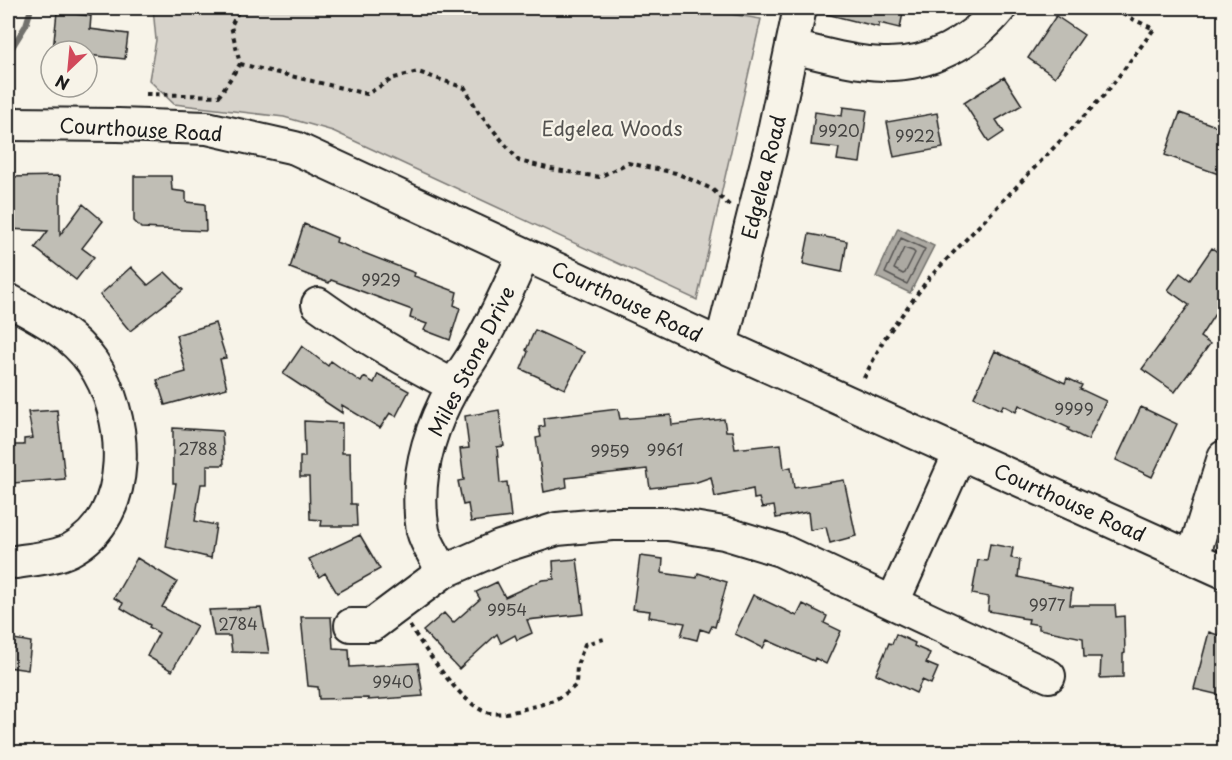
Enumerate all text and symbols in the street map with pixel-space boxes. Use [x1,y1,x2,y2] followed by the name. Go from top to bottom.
[39,39,99,99] north arrow
[51,70,73,97] text: N
[59,110,223,148] street label: Courthouse Road
[733,112,793,242] street label: Edgelea Road
[542,113,683,143] park label: Edgelea Woods
[818,118,860,142] house number: 9920
[895,123,935,147] house number: 9922
[547,253,707,349] street label: Courthouse Road
[361,267,401,291] house number: 9929
[420,280,522,442] street label: Miles Stone Drive
[1054,396,1094,420] house number: 9999
[178,436,218,460] house number: 2788
[647,437,683,461] house number: 9961
[590,438,630,462] house number: 9959
[989,455,1151,549] street label: Courthouse Road
[1029,592,1066,616] house number: 9977
[487,597,527,621] house number: 9954
[218,611,258,635] house number: 2784
[372,669,414,693] house number: 9940

